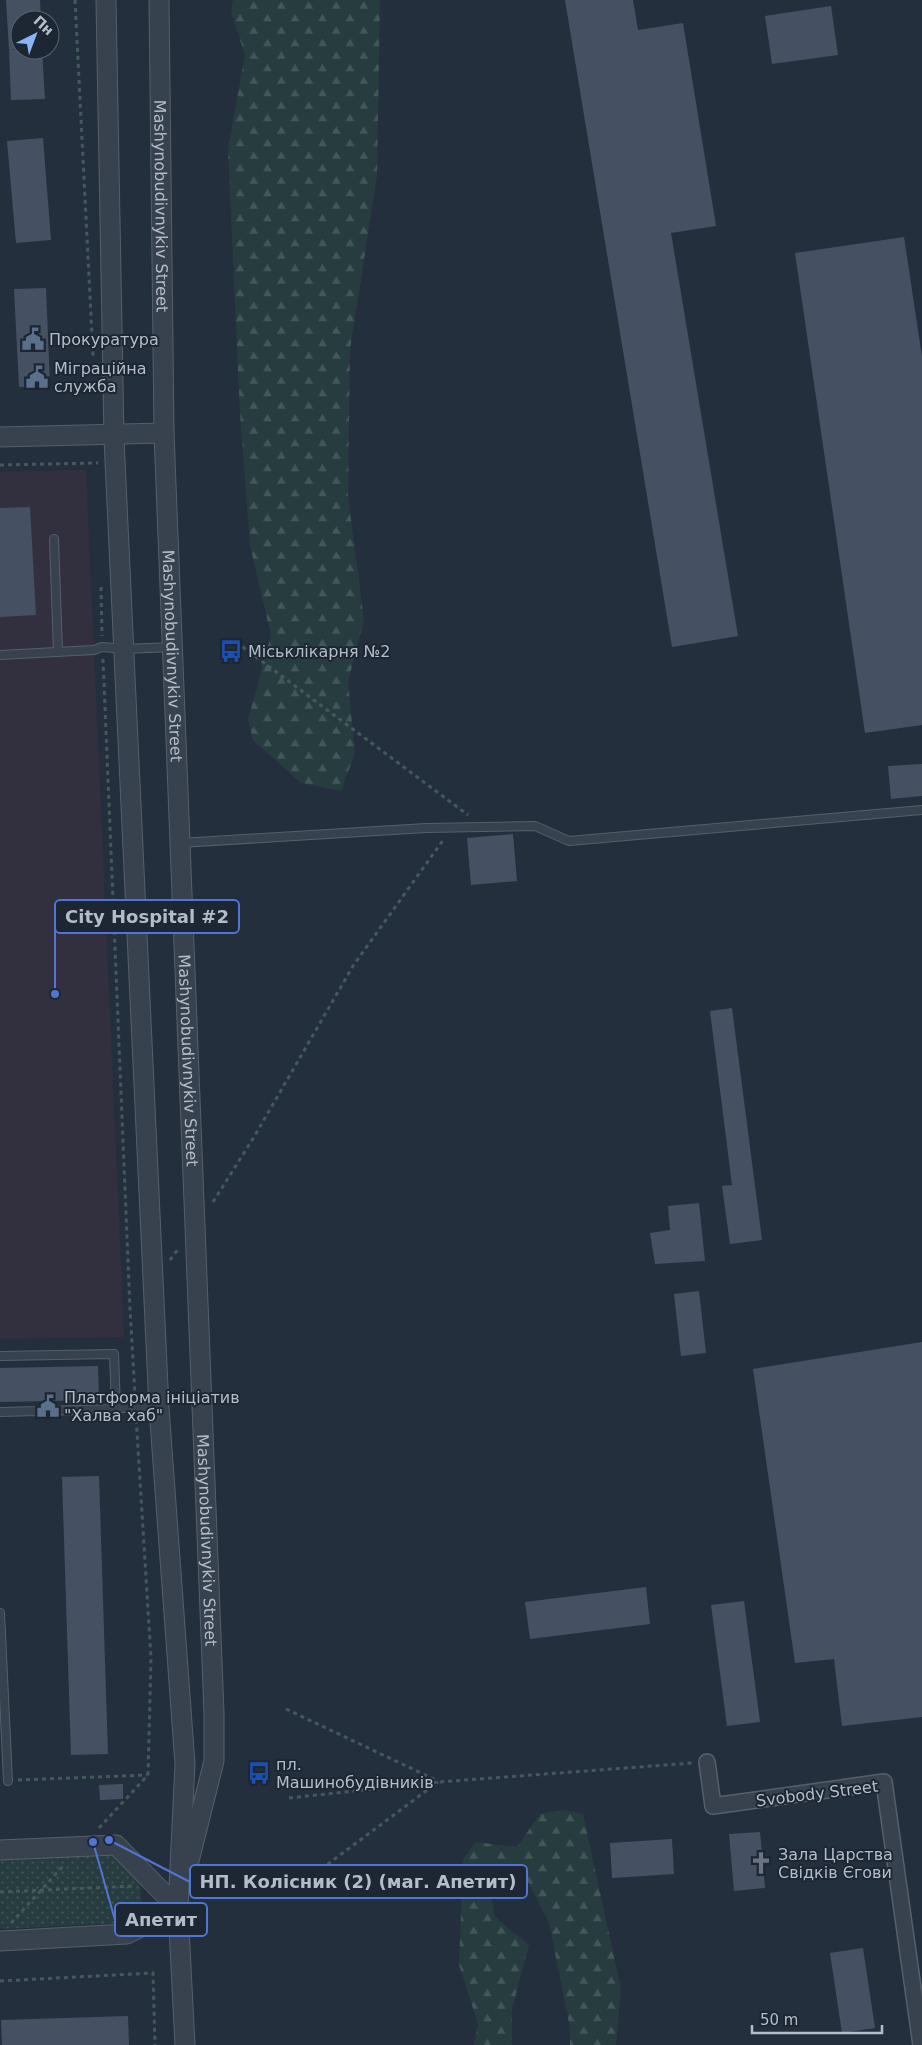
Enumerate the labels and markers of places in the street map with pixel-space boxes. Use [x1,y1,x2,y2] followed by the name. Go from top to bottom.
[20,326,46,352] public building icon: Прокуратура
[49,330,159,349] place label: Прокуратура
[54,359,147,396] place label: Міграційна служба
[24,364,50,390] public building icon: Міграційна служба
[218,638,244,664] bus stop icon: Міськлікарня №2
[248,642,390,661] place label: Міськлікарня №2
[55,900,239,933] callout: City Hospital #2
[64,1388,240,1425] place label: Платформа ініціатив "Халва хаб"
[35,1393,61,1419] public building icon: Платформа ініціатив "Халва хаб"
[276,1755,434,1792] place label: пл. Машинобудівників
[246,1760,272,1786] bus stop icon: пл. Машинобудівників
[778,1845,893,1882] place label: Зала Царства Свідків Єгови
[748,1850,774,1876] church icon: Зала Царства Свідків Єгови
[190,1865,527,1898] callout: НП. Колісник (2) (маг. Апетит)
[115,1903,207,1936] callout: Апетит

